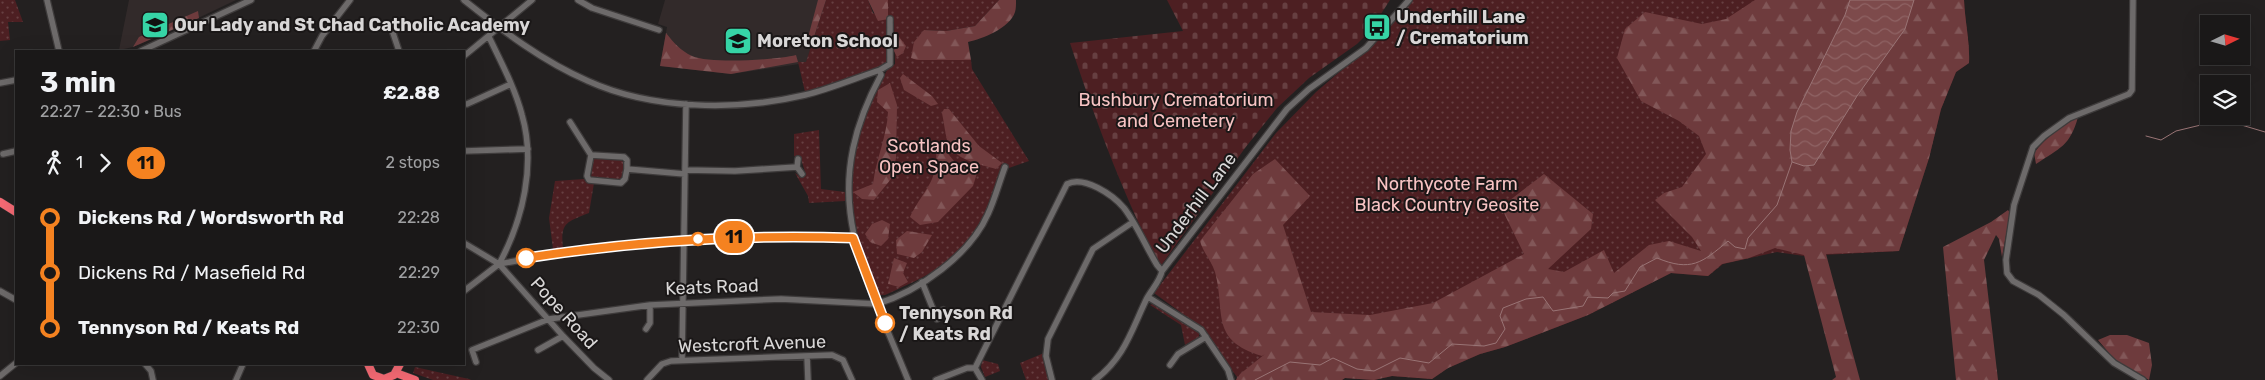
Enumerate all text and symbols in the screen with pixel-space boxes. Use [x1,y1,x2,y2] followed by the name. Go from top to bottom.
[1396,6,1529,49] place label: Underhill Lane / Crematorium
[140,10,170,40] school or university icon: Our Lady and St Chad Catholic Academy
[1362,12,1392,42] bus stop icon: Underhill Lane / Crematorium
[174,14,530,36] place label: Our Lady and St Chad Catholic Academy
[2200,15,2250,65] north arrow
[2200,15,2250,125] map controls
[723,26,753,56] school or university icon: Moreton School
[757,30,898,52] place label: Moreton School
[40,66,116,99] text: 3 min
[2200,75,2250,125] button: layers
[383,81,440,104] text: £2.88
[1078,89,1274,132] park label: Bushbury Crematorium and Cemetery
[40,102,182,121] text: 22:27 – 22:30 · Bus
[879,135,979,178] park label: Scotlands Open Space
[1151,148,1241,258] street label: Underhill Lane
[40,149,68,177] icon: walk
[91,149,119,177] icon: forward
[137,152,155,174] text: 11
[76,153,83,172] text: 1
[385,153,440,172] text: 2 stops
[1355,173,1539,216] park label: Northycote Farm Black Country Geosite
[78,206,344,229] text: Dickens Rd / Wordsworth Rd
[398,208,440,227] text: 22:28
[712,221,756,253] line badge: 11
[725,226,743,248] text: 11
[691,232,705,246] unlabelled marker
[516,248,536,268] unlabelled marker
[78,261,305,284] text: Dickens Rd / Masefield Rd
[398,263,440,282] text: 22:29
[526,272,602,354] street label: Pope Road
[665,274,759,300] street label: Keats Road
[899,302,1013,345] place label: Tennyson Rd / Keats Rd
[875,313,895,333] marker: Tennyson Rd / Keats Rd
[78,316,299,339] text: Tennyson Rd / Keats Rd
[397,318,440,337] text: 22:30
[678,330,826,358] street label: Westcroft Avenue

